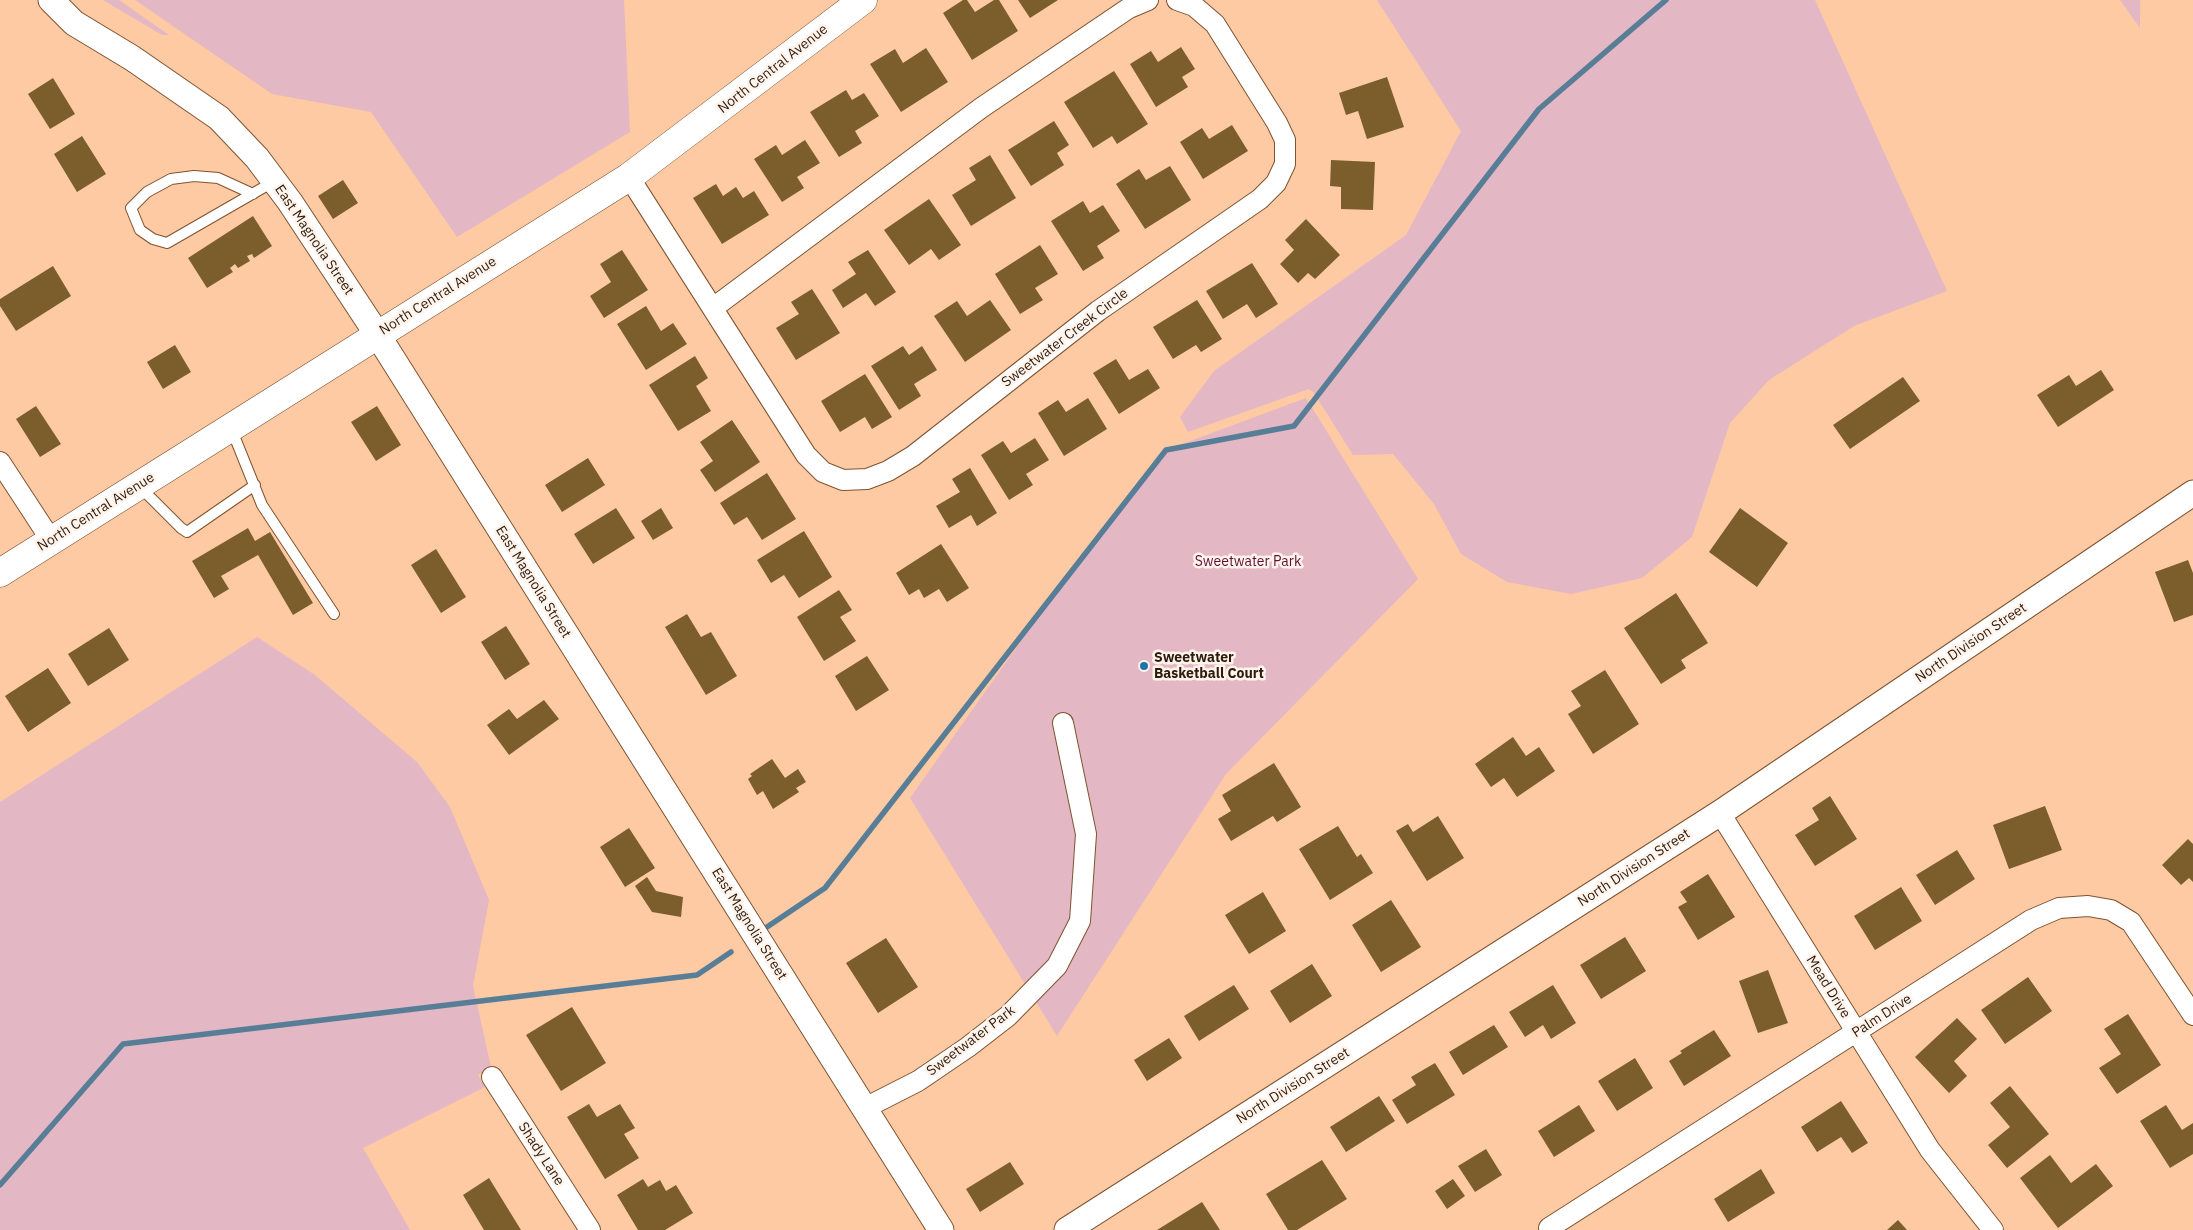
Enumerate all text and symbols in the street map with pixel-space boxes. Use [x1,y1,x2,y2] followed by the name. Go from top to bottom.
[715,21,831,117] street label: North Central Avenue
[271,182,357,298] street label: East Magnolia Street
[376,253,500,339] street label: North Central Avenue
[999,285,1131,391] street label: Sweetwater Creek Circle
[34,469,158,555] street label: North Central Avenue
[492,523,574,641] street label: East Magnolia Street
[1195,554,1301,570] park label: Sweetwater Park
[1912,600,2030,686] street label: North Division Street
[1154,650,1264,682] place label: Sweetwater Basketball Court
[1138,660,1150,672] marker: Sweetwater Basketball Court
[1575,825,1693,911] street label: North Division Street
[708,865,790,983] street label: East Magnolia Street
[1802,953,1854,1021] street label: Mead Drive
[1849,991,1915,1041] street label: Palm Drive
[923,1002,1019,1080] street label: Sweetwater Park
[1233,1044,1353,1128] street label: North Division Street
[514,1119,568,1189] street label: Shady Lane

